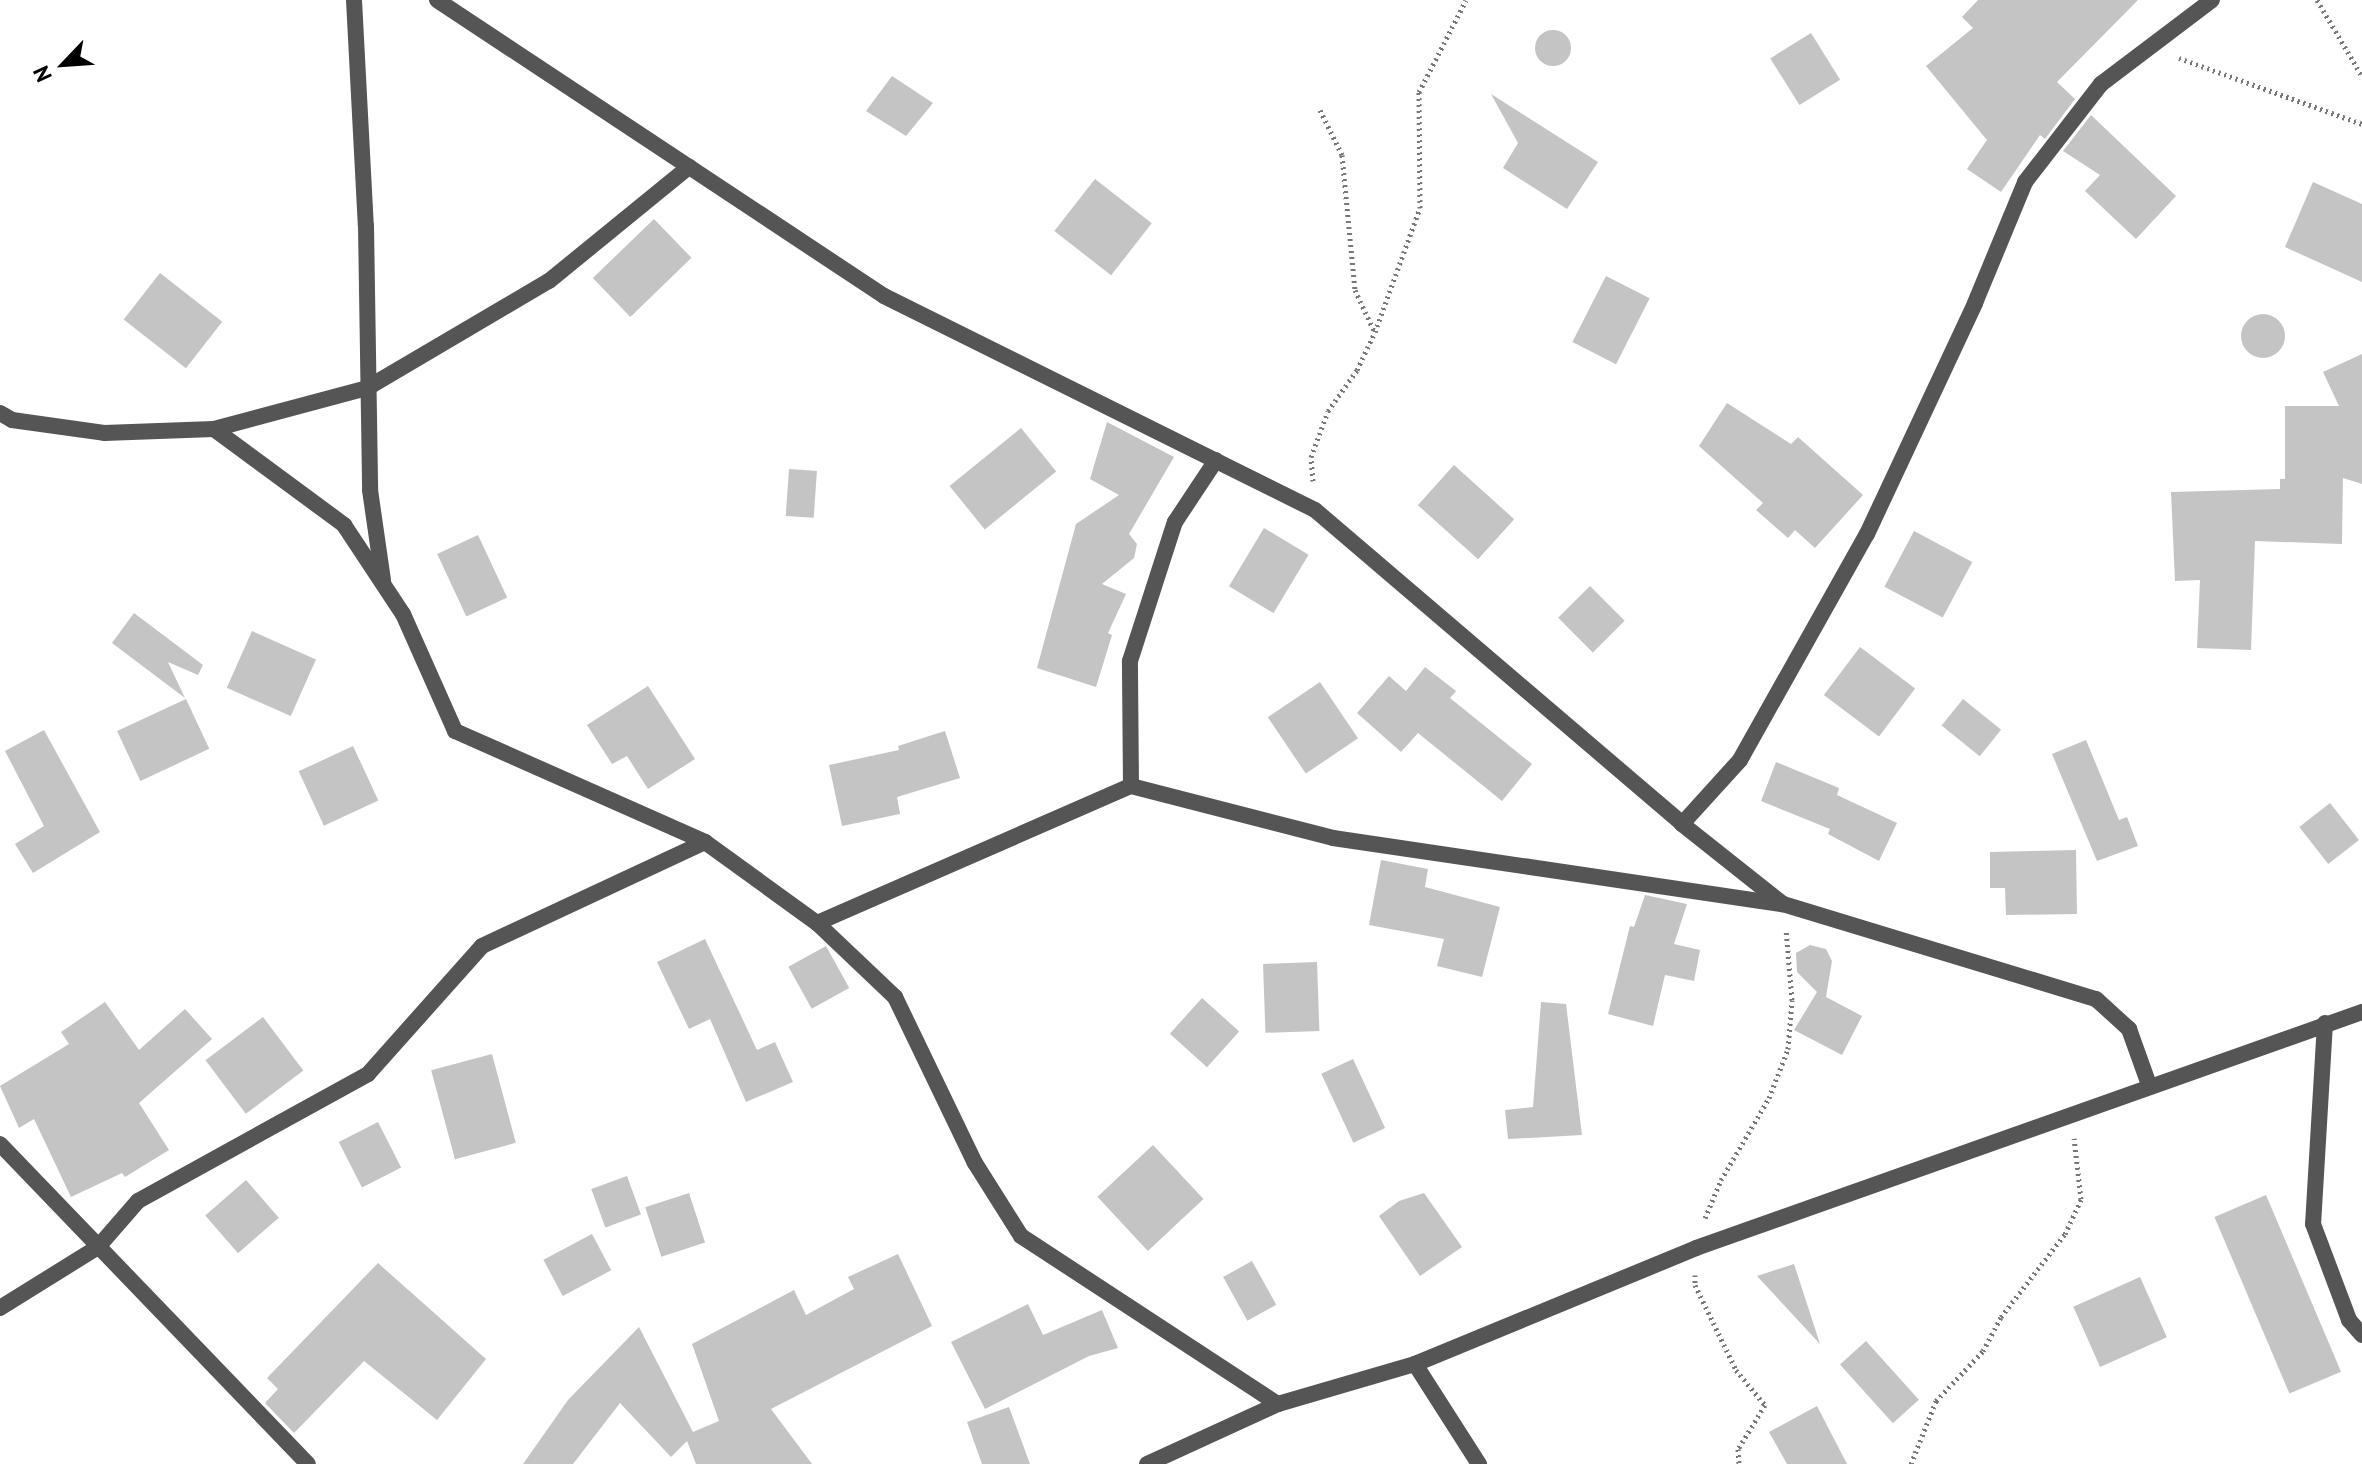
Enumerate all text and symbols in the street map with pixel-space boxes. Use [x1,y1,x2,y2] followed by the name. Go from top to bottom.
[24,24,104,104] north arrow
[27,62,58,87] text: N

